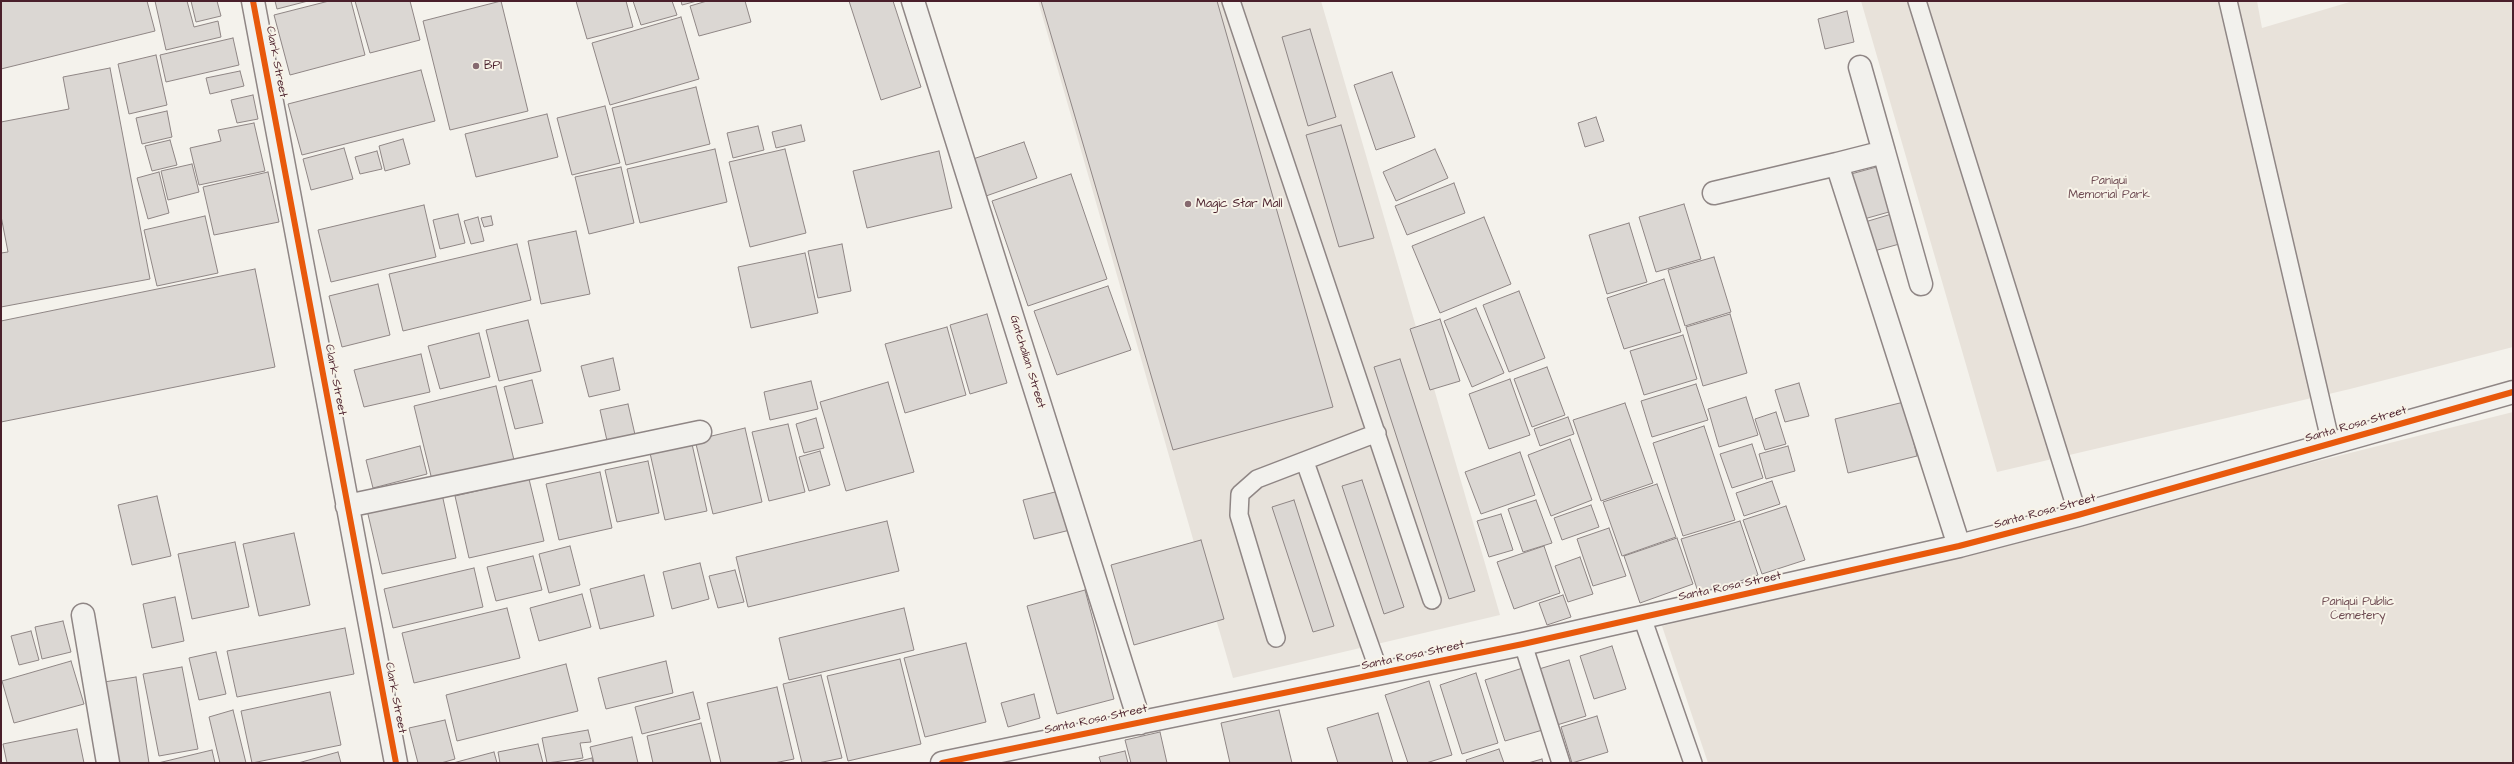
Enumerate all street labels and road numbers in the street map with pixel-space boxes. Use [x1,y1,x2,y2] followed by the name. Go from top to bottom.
[262,25,290,99] street label: Clark Street
[1006,314,1048,410] street label: Gatchalian Street
[321,343,349,417] street label: Clark Street
[2304,404,2408,446] street label: Santa Rosa Street
[1993,491,2097,533] street label: Santa Rosa Street
[1677,569,1783,605] street label: Santa Rosa Street
[1360,638,1466,674] street label: Santa Rosa Street
[381,661,409,735] street label: Clark Street
[1043,702,1149,738] street label: Santa Rosa Street

